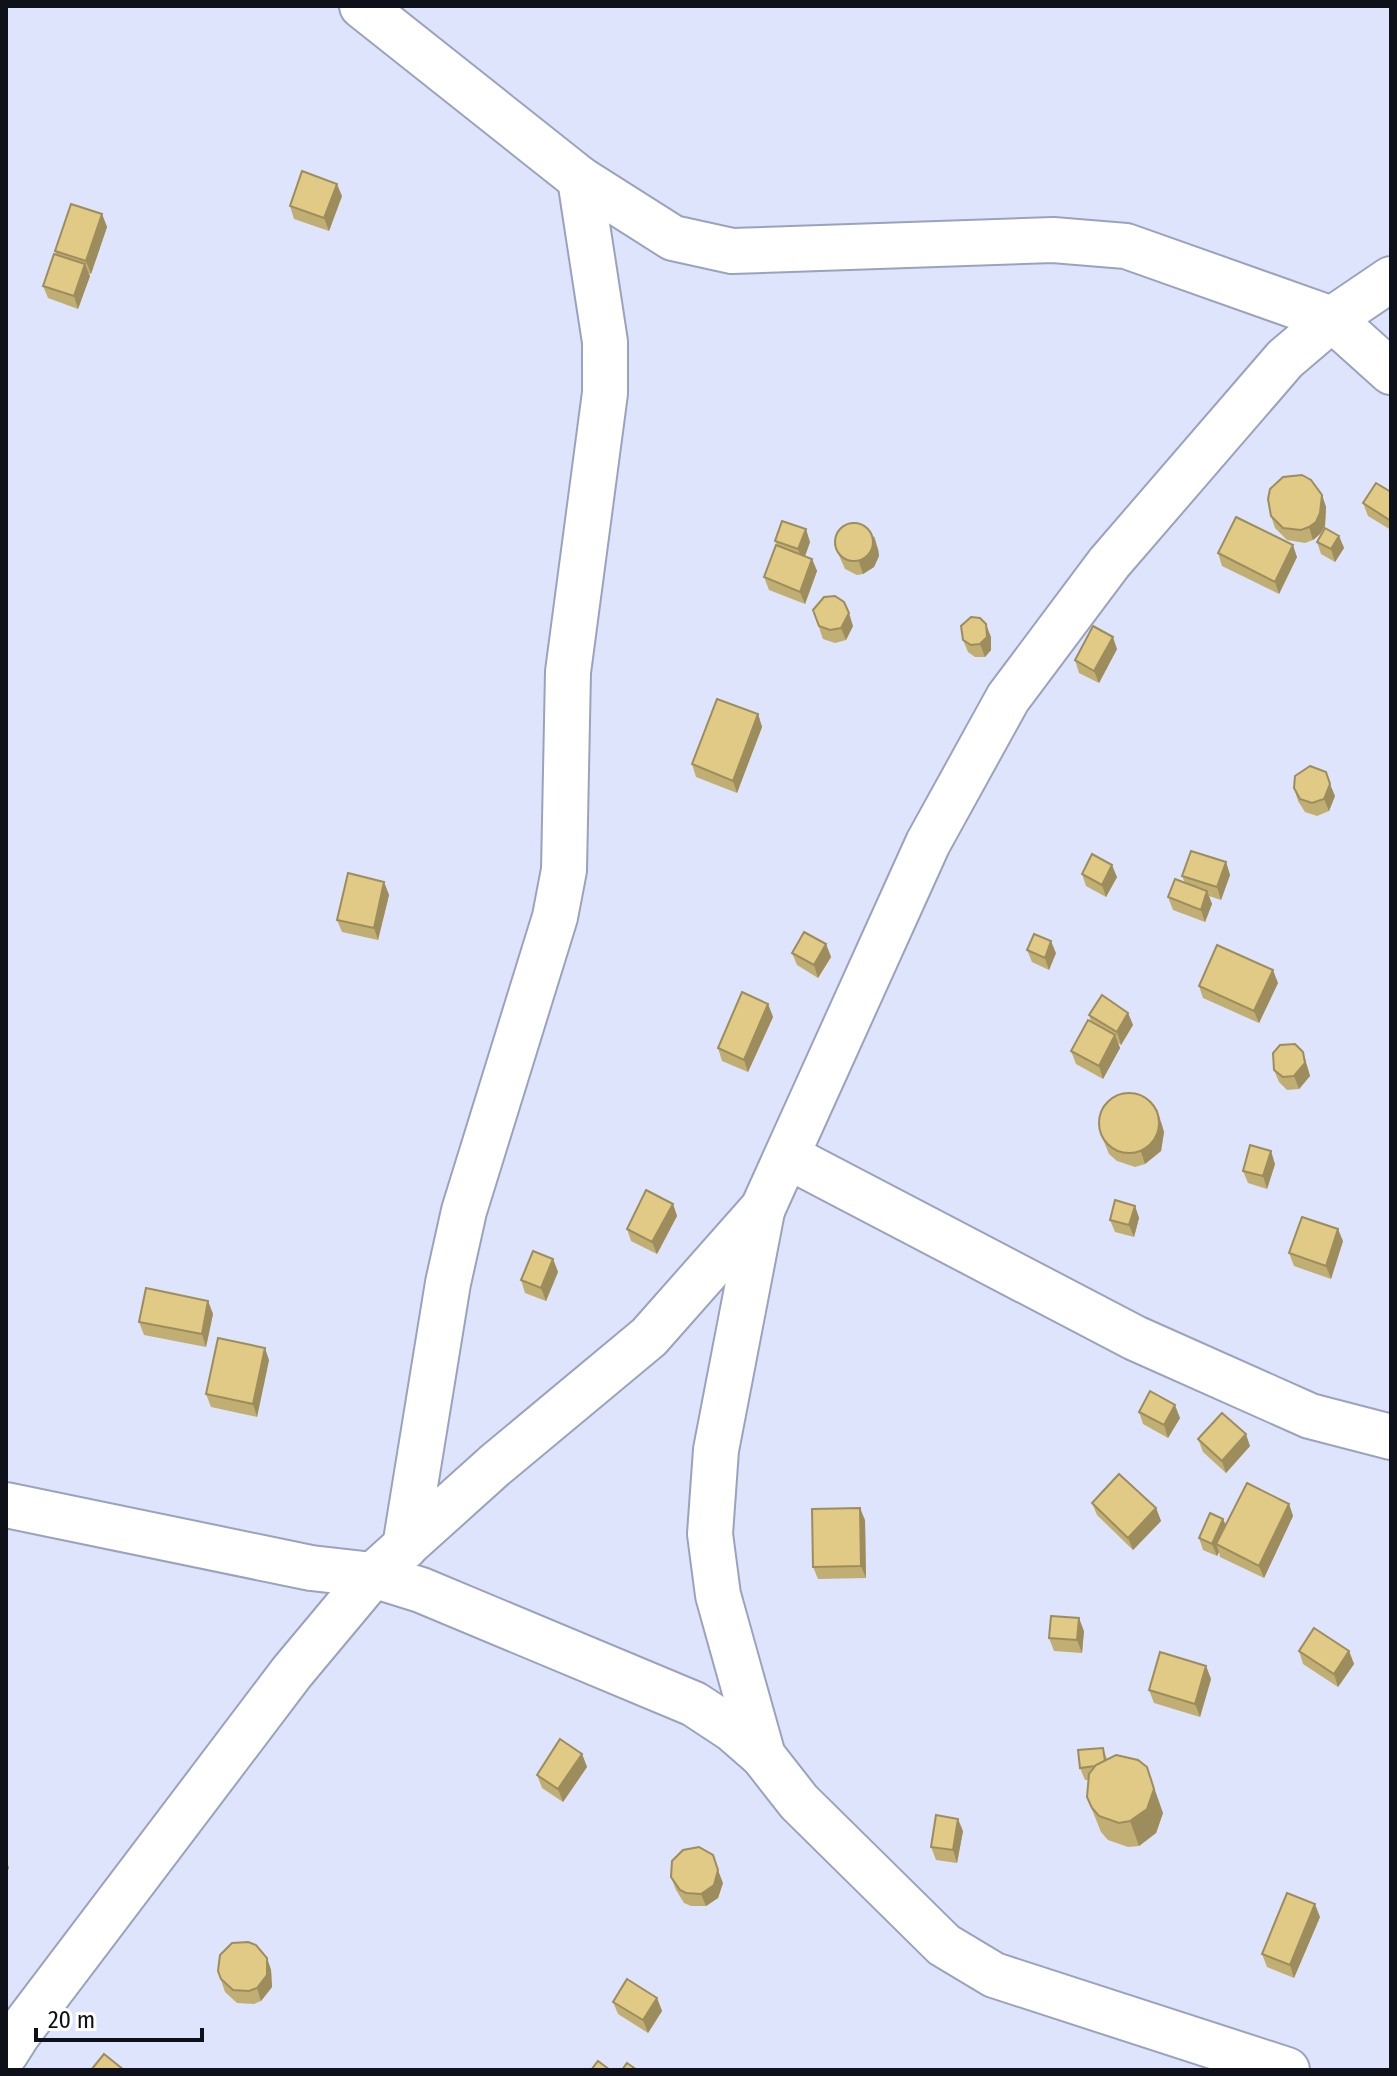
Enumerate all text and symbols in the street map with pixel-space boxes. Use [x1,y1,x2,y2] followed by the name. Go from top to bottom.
[36,1992,202,2042] scale bar
[48,2006,95,2034] text: 20 m

